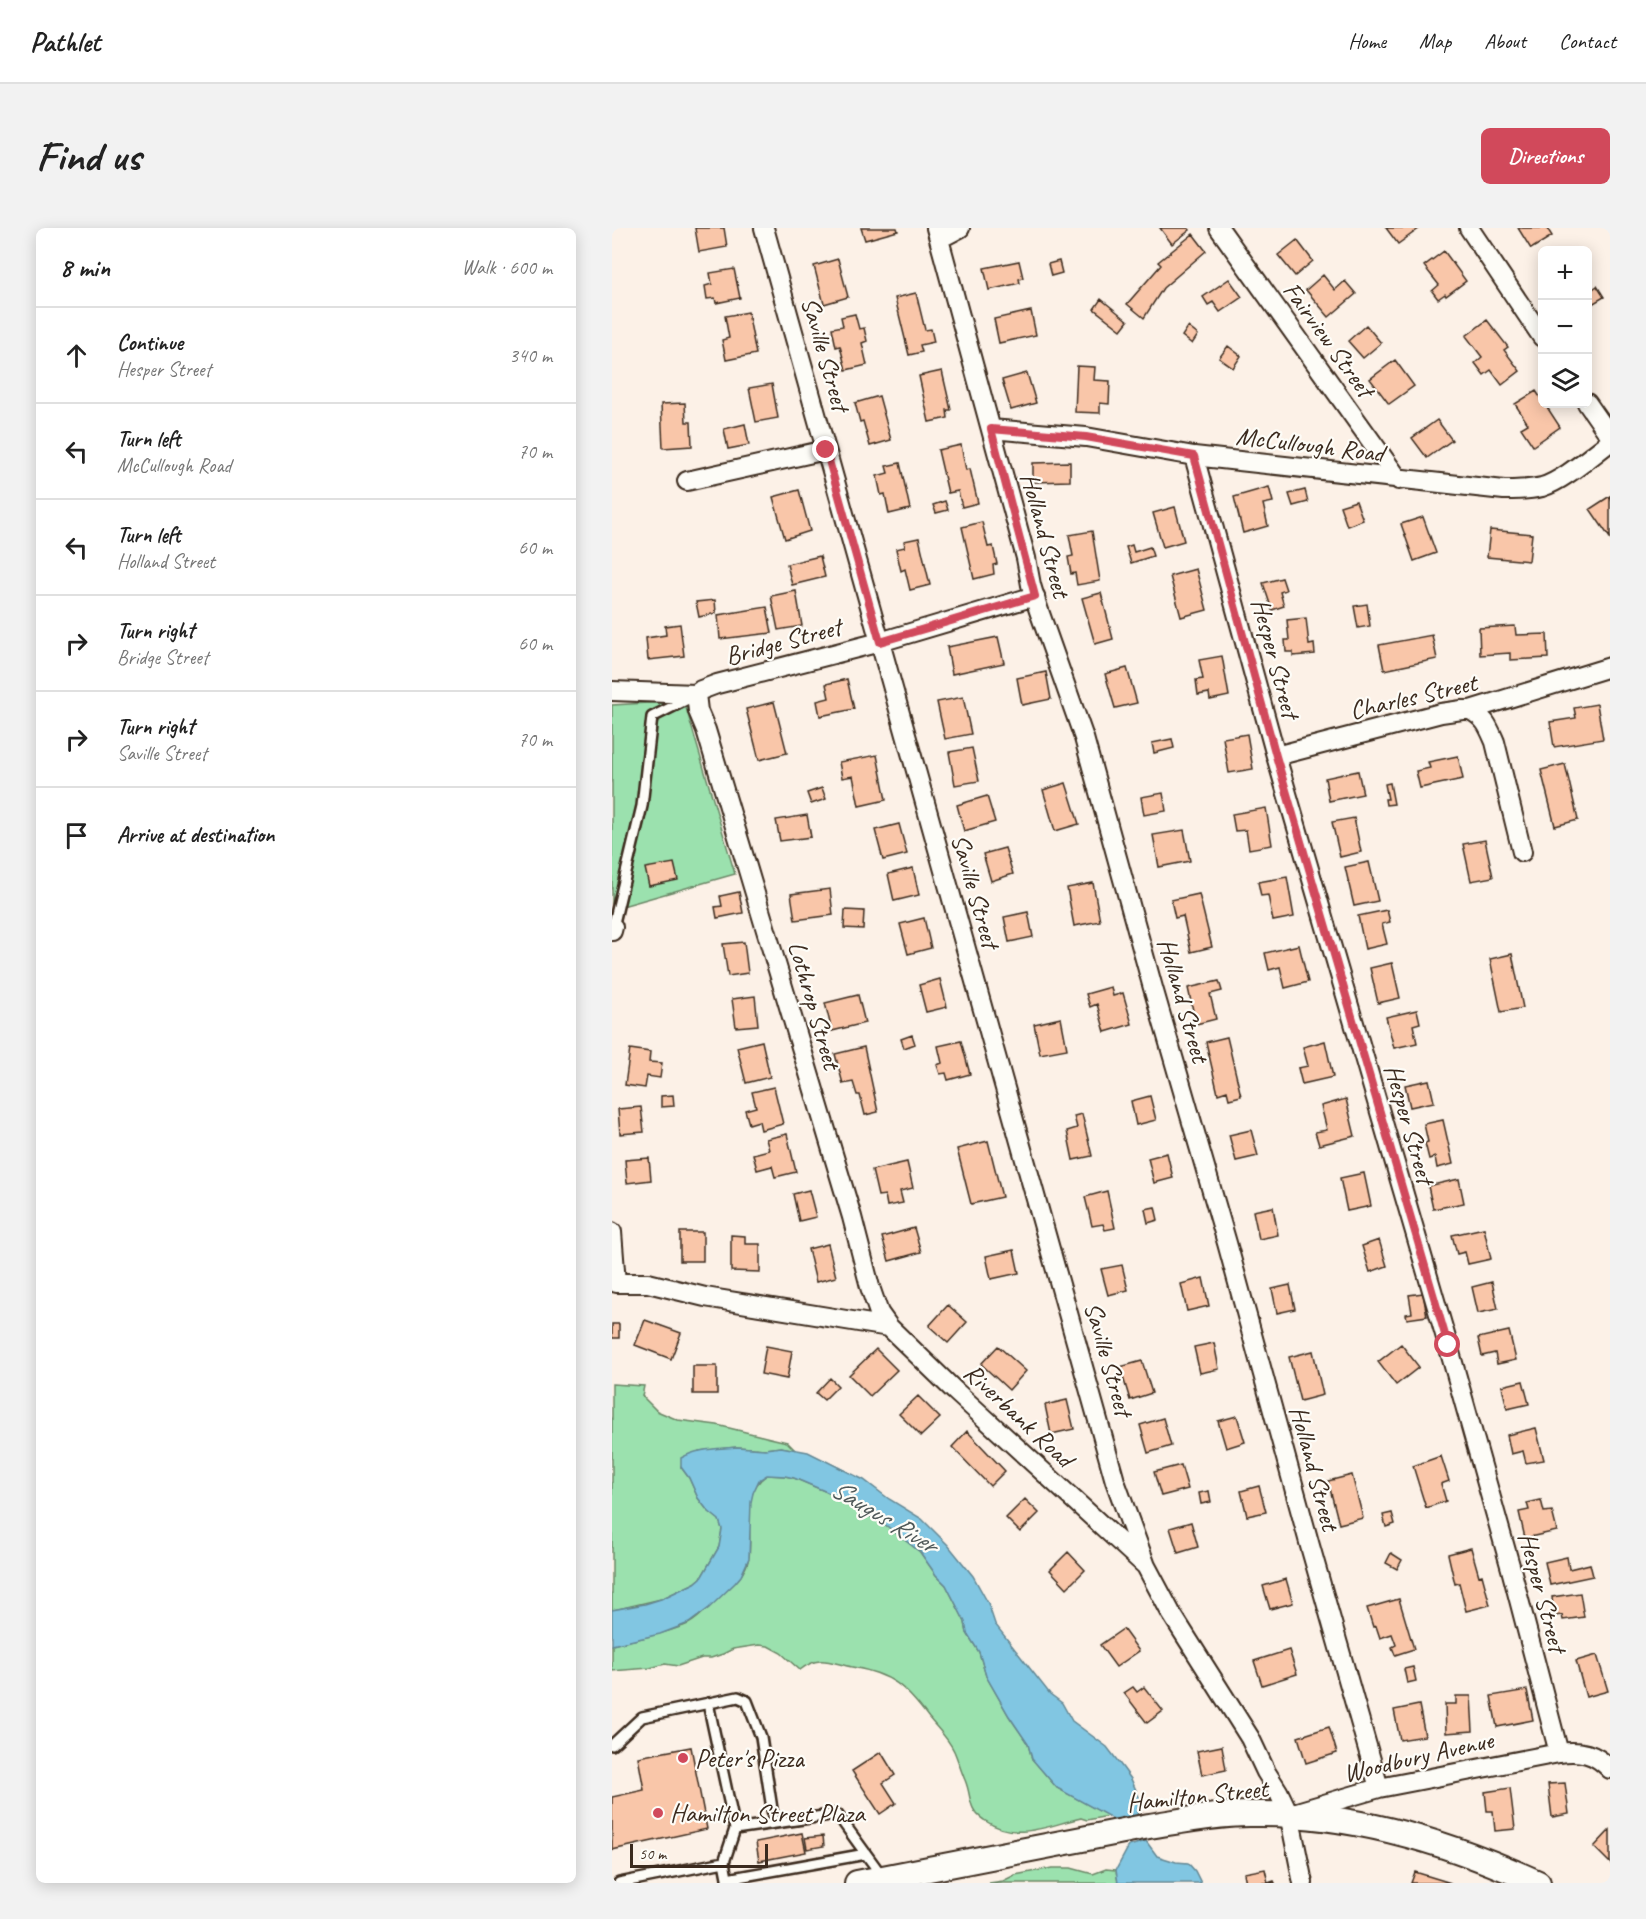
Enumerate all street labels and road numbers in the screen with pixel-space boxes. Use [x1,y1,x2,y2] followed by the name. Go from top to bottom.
[1276,275,1384,406] street label: Fairview Street
[794,293,858,418] street label: Saville Street
[1234,419,1389,470] street label: McCullough Road
[1013,469,1079,603] street label: Holland Street
[1244,595,1308,725] street label: Hesper Street
[722,609,848,673] street label: Bridge Street
[1346,665,1482,727] street label: Charles Street
[944,830,1008,955] street label: Saville Street
[1150,934,1218,1068] street label: Holland Street
[781,937,849,1075] street label: Lothrop Street
[1377,1061,1443,1191] street label: Hesper Street
[1077,1298,1141,1423] street label: Saville Street
[957,1356,1083,1477] street label: Riverbank Road
[1282,1402,1348,1536] street label: Holland Street
[1511,1529,1575,1659] street label: Hesper Street
[1340,1723,1498,1790] street label: Woodbury Avenue
[1125,1771,1272,1819] street label: Hamilton Street

